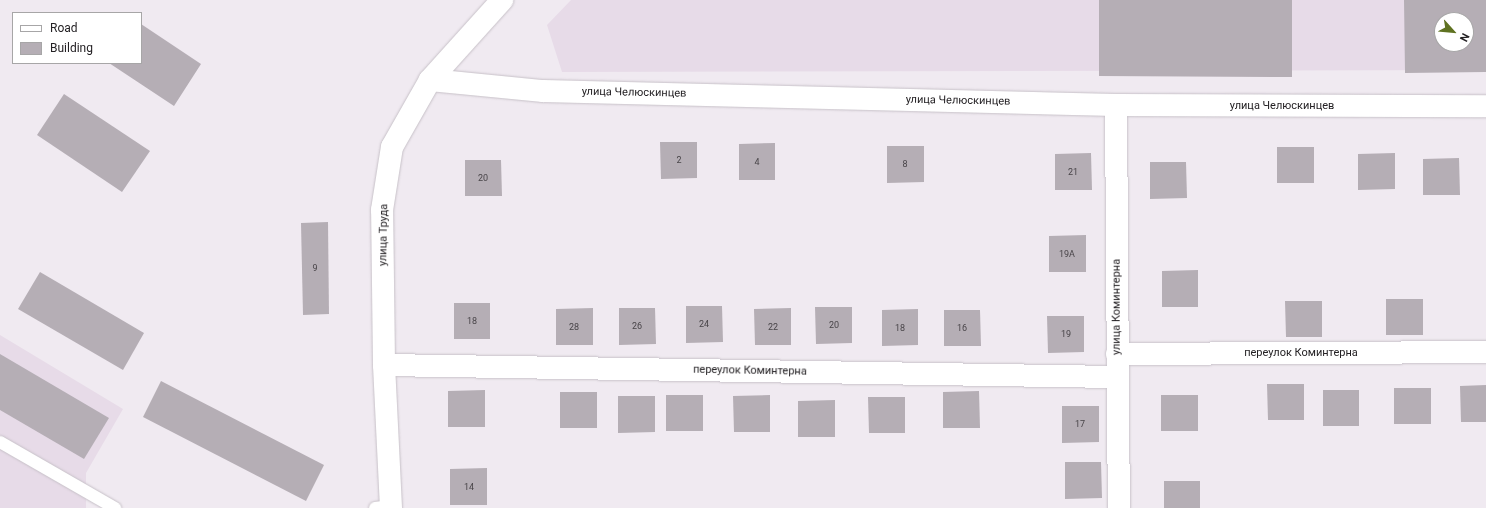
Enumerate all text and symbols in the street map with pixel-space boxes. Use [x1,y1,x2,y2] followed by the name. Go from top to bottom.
[12,12,142,64] legend
[1434,12,1474,52] north arrow
[50,21,78,35] text: Road
[1457,31,1472,44] text: N
[50,41,93,55] text: Building
[582,85,686,101] street label: улица Челюскинцев
[906,93,1010,109] street label: улица Челюскинцев
[1230,99,1334,113] street label: улица Челюскинцев
[676,155,682,165] house number: 2
[754,157,760,167] house number: 4
[902,159,908,169] house number: 8
[1068,167,1078,177] house number: 21
[478,173,488,183] house number: 20
[377,204,391,266] street label: улица Труда
[1059,249,1075,259] house number: 19А
[1110,259,1124,355] street label: улица Коминтерна
[312,263,318,273] house number: 9
[467,316,477,326] house number: 18
[699,319,709,329] house number: 24
[829,320,839,330] house number: 20
[632,321,642,331] house number: 26
[569,322,579,332] house number: 28
[768,322,778,332] house number: 22
[895,323,905,333] house number: 18
[957,323,967,333] house number: 16
[1061,329,1071,339] house number: 19
[1244,346,1358,360] street label: переулок Коминтерна
[693,363,807,379] street label: переулок Коминтерна
[1075,419,1085,429] house number: 17
[464,482,474,492] house number: 14

